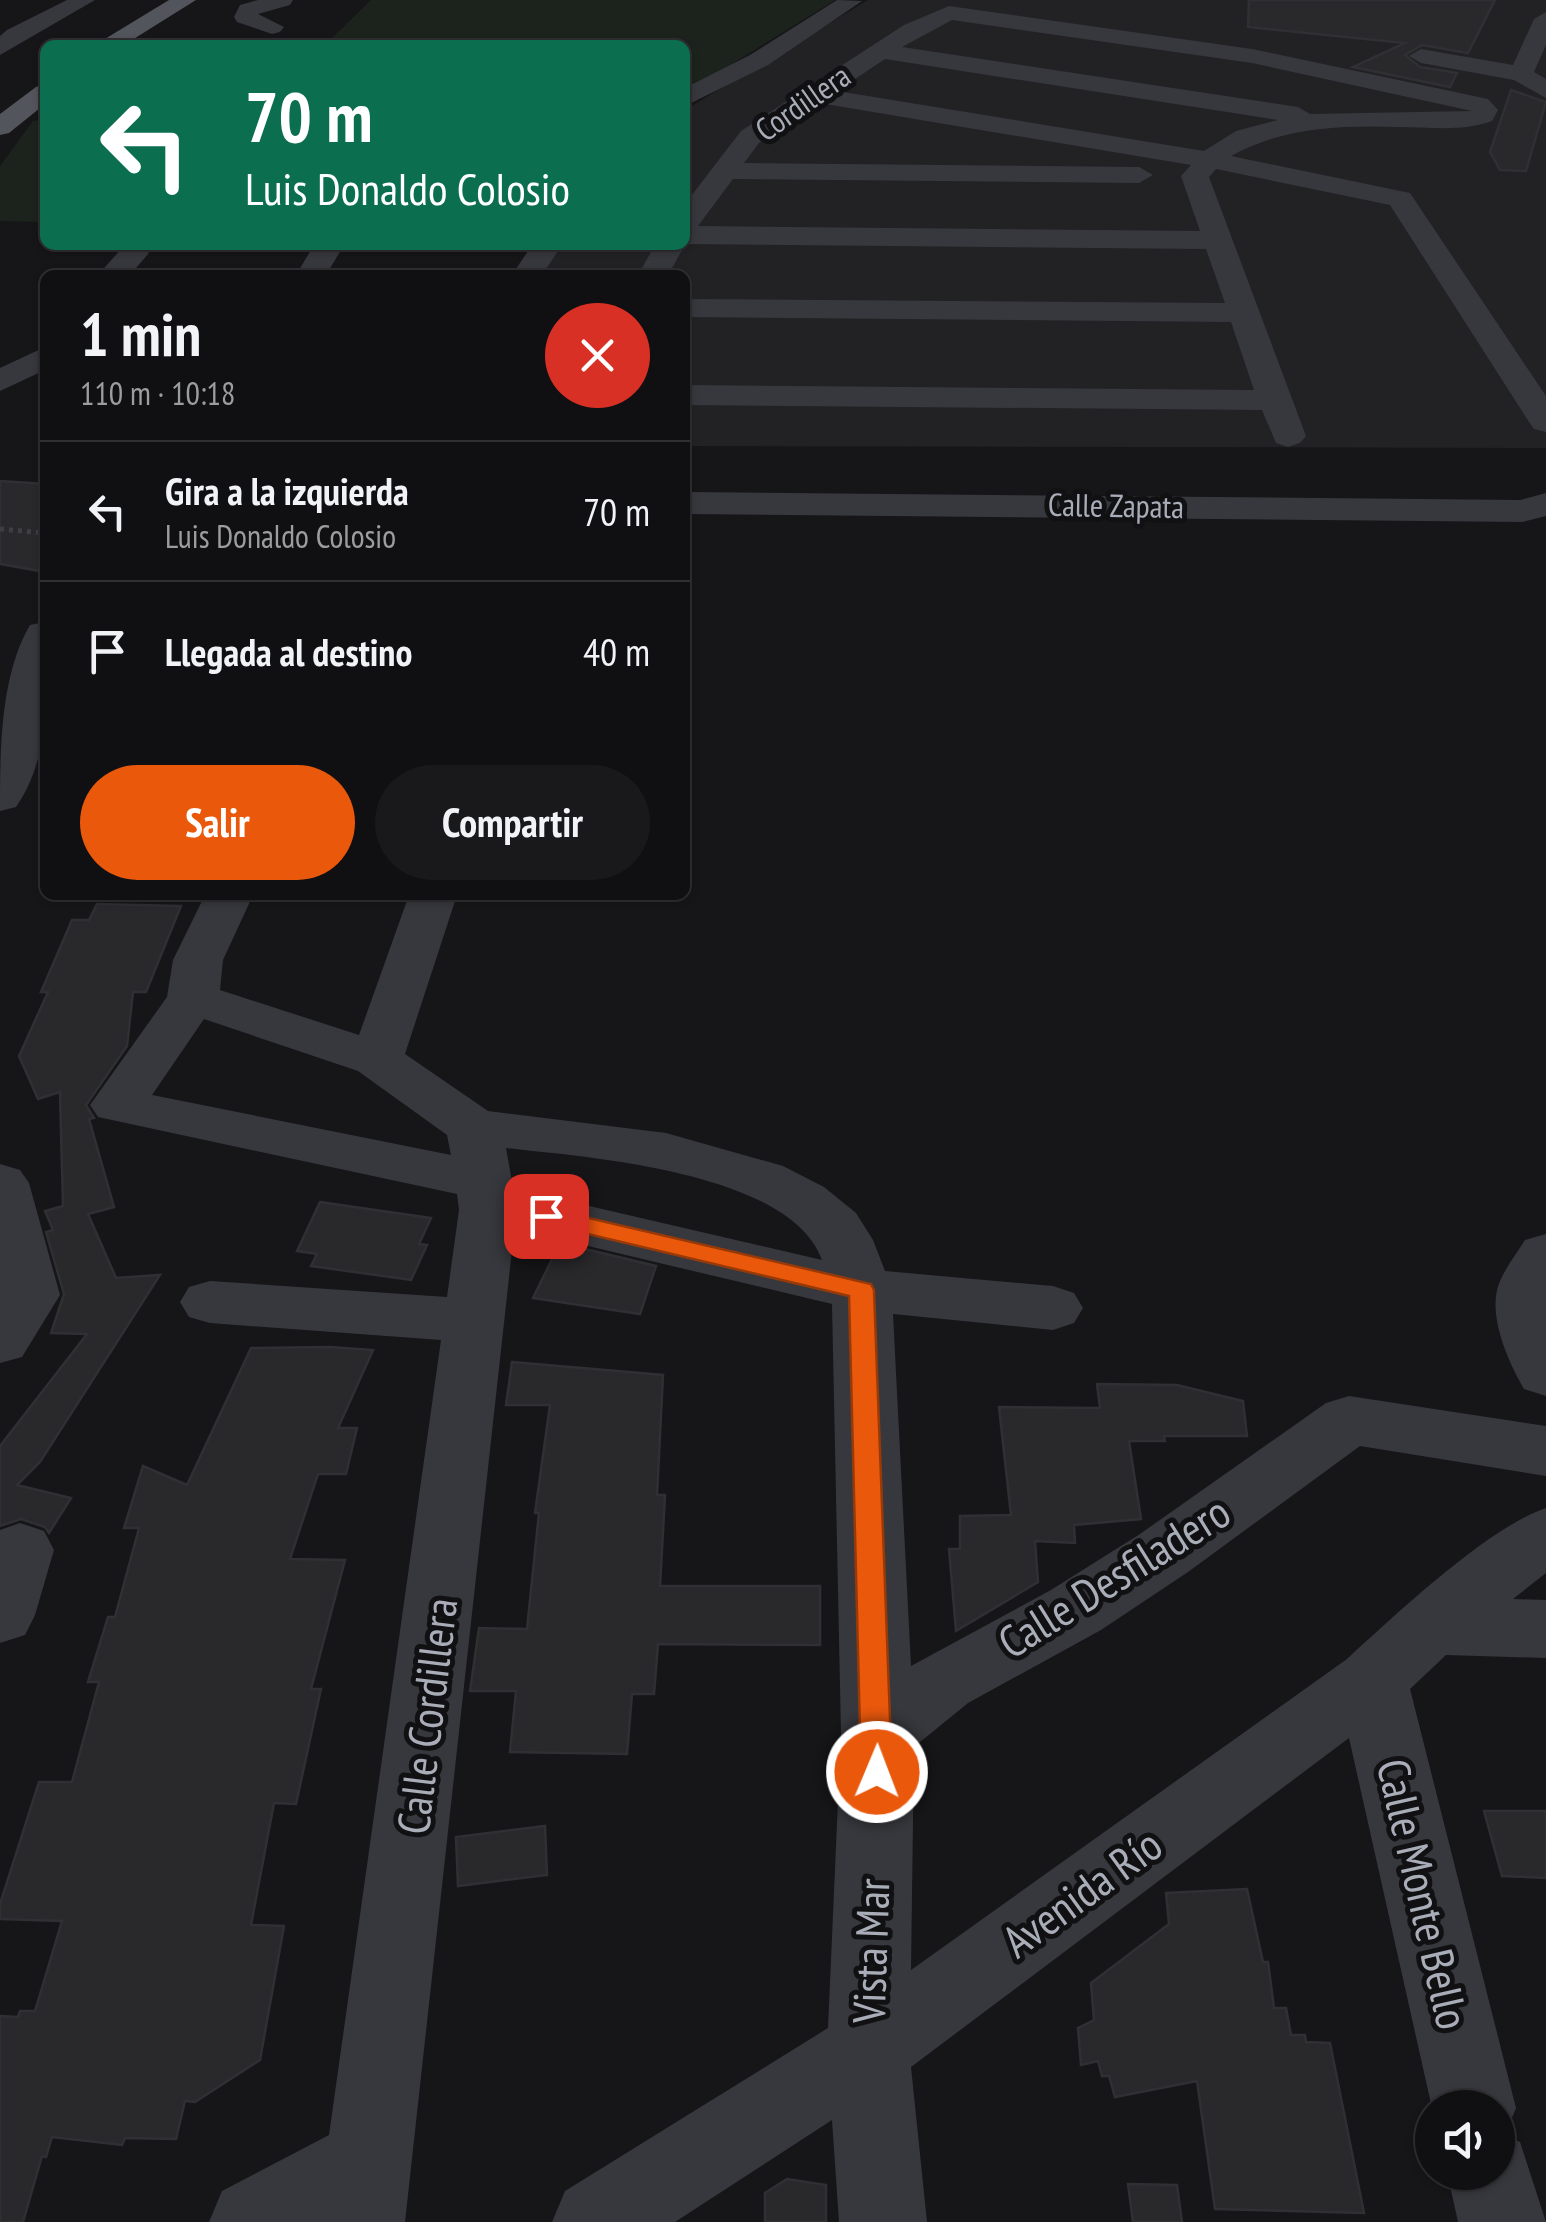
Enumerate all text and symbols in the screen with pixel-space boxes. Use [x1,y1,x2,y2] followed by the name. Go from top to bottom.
[747,54,858,150] street label: Cordillera
[245,71,373,161] text: 70 m
[80,80,210,210] icon: left
[245,159,570,217] text: Luis Donaldo Colosio
[80,295,201,373] text: 1 min
[545,303,650,408] button: close
[80,372,235,414] text: 110 m · 10:18
[165,466,409,515] text: Gira a la izquierda
[1048,483,1184,527] street label: Calle Zapata
[80,484,135,539] icon: left
[583,487,650,536] text: 70 m
[165,515,396,557] text: Luis Donaldo Colosio
[80,624,135,679] icon: arrive
[165,627,412,676] text: Llegada al destino
[583,627,650,676] text: 40 m
[80,765,355,880] button: Salir
[375,765,650,880] button: Compartir
[504,1174,589,1259] pin
[519,1189,574,1244] icon: arrive
[987,1482,1240,1670] street label: Calle Desfiladero
[383,1595,469,1837] street label: Calle Cordillera
[825,1720,929,1824] position arrow
[1365,1753,1483,2034] street label: Calle Monte Bello
[990,1815,1173,1970] street label: Avenida Río
[838,1877,902,2025] street label: Vista Mar
[1415,2090,1515,2190] map controls
[1415,2090,1515,2190] button: sound

